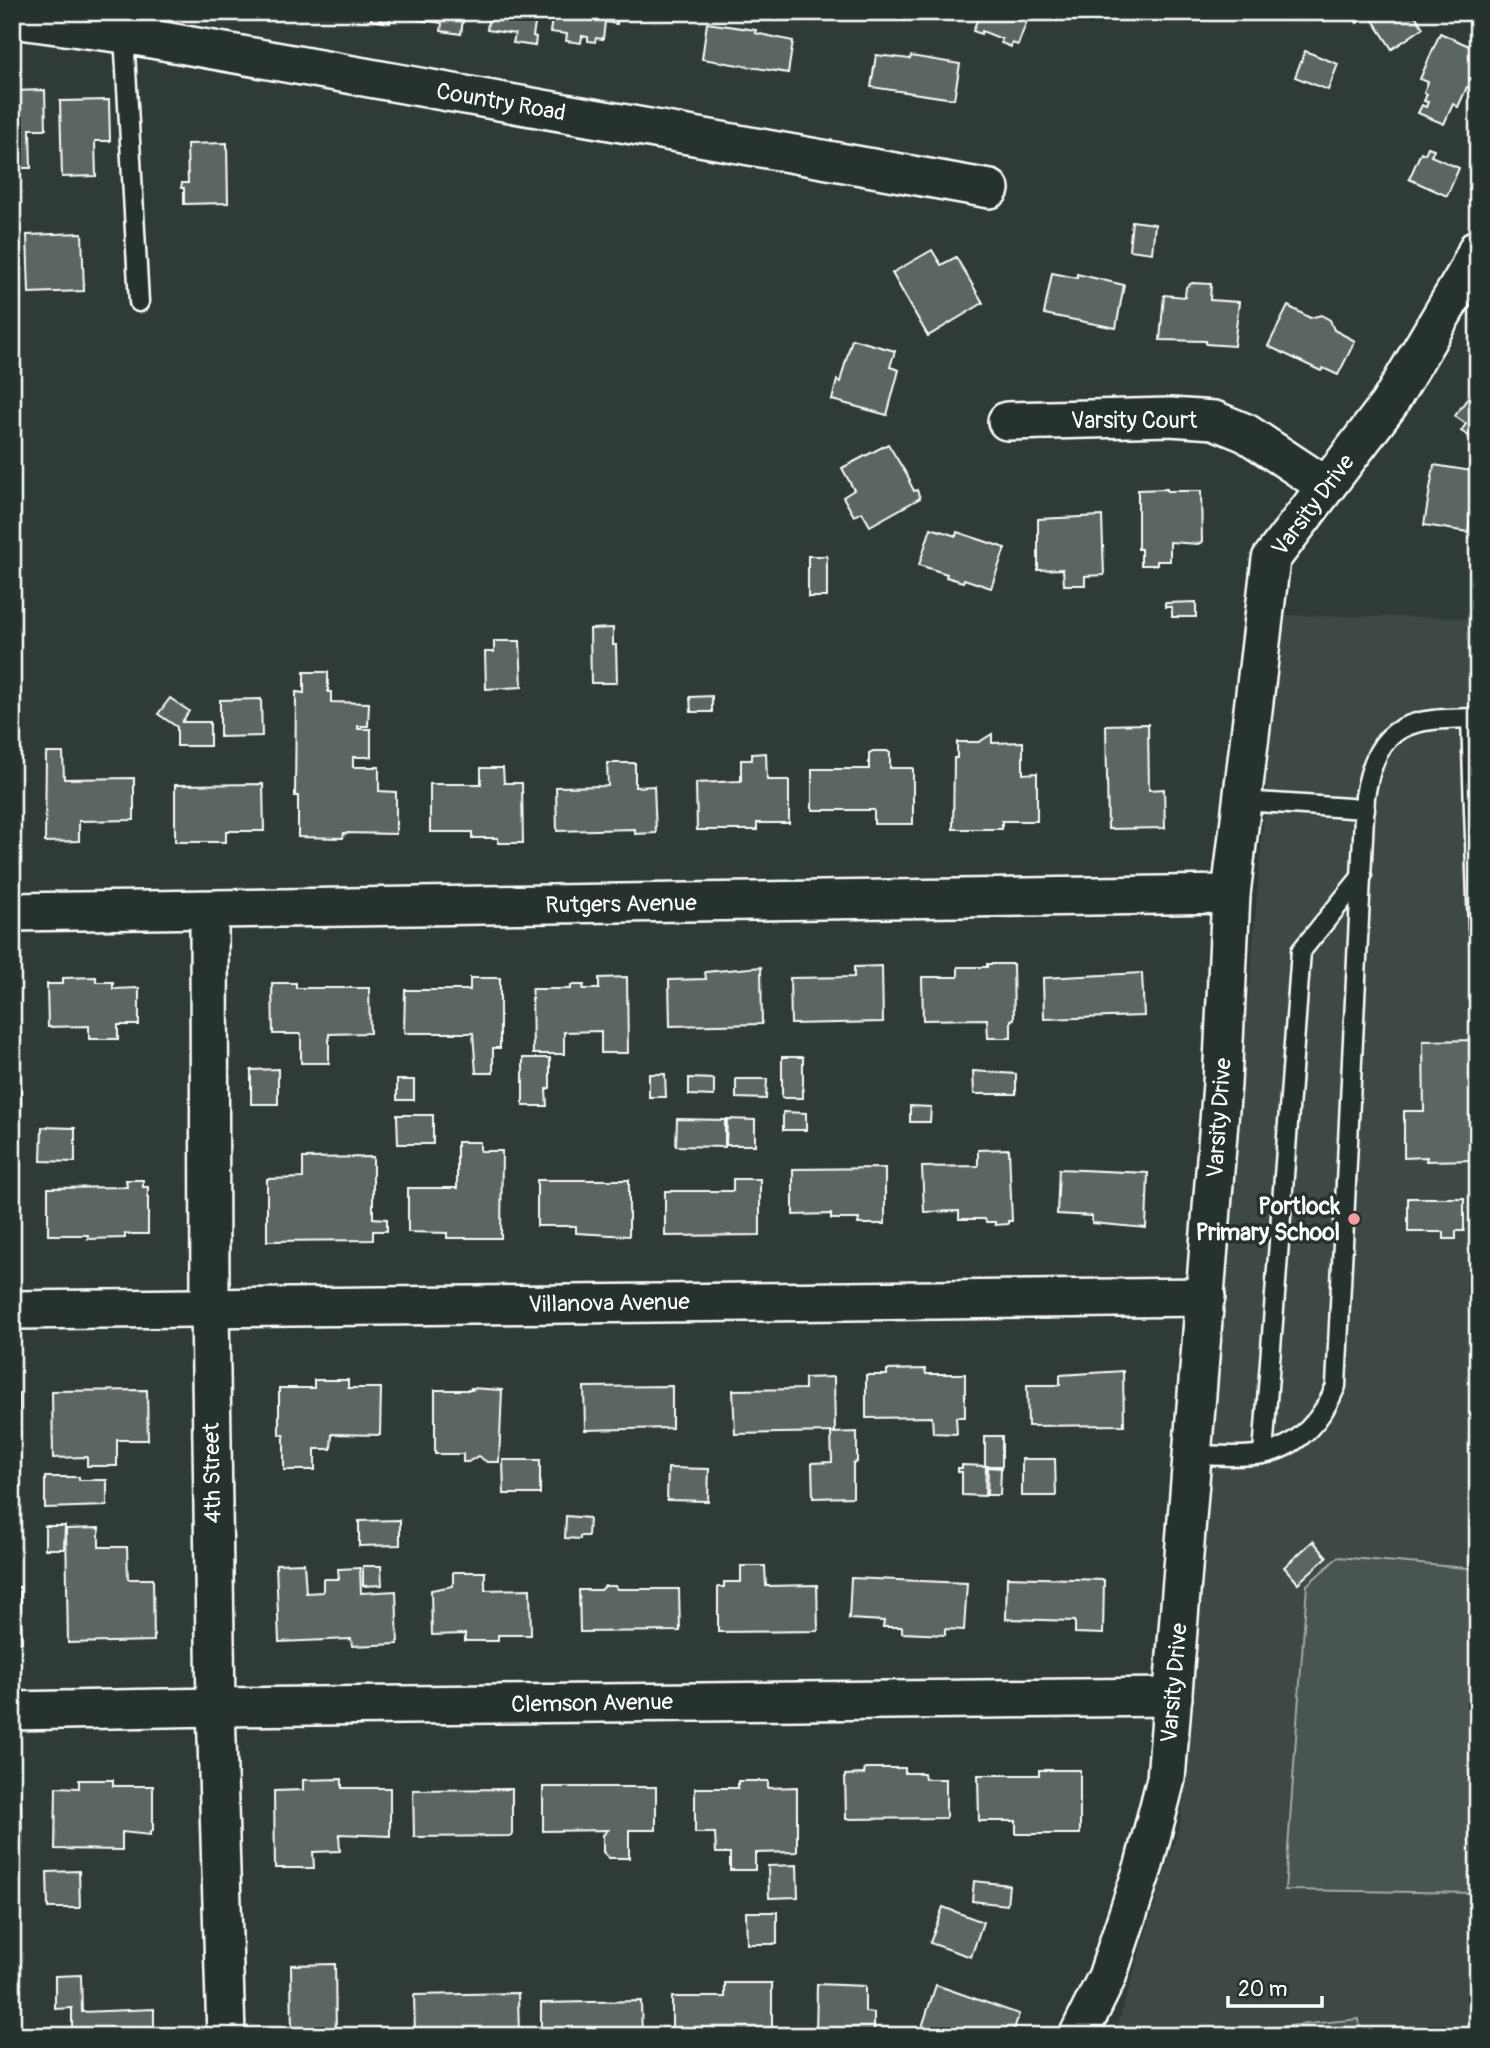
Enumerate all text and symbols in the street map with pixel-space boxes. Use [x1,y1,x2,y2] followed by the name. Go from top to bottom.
[434,76,568,128] street label: Country Road
[1071,406,1198,435] street label: Varsity Court
[1265,448,1361,562] street label: Varsity Drive
[545,888,698,920] street label: Rutgers Avenue
[1200,1056,1238,1179] street label: Varsity Drive
[1196,1192,1340,1247] place label: Portlock Primary School
[1346,1211,1362,1227] marker: Portlock Primary School
[528,1287,691,1319] street label: Villanova Avenue
[197,1422,227,1524] street label: 4th Street
[1154,1621,1194,1744] street label: Varsity Drive
[511,1687,674,1719] street label: Clemson Avenue
[1228,1964,1322,2008] scale bar
[1238,1976,1287,2003] text: 20 m

